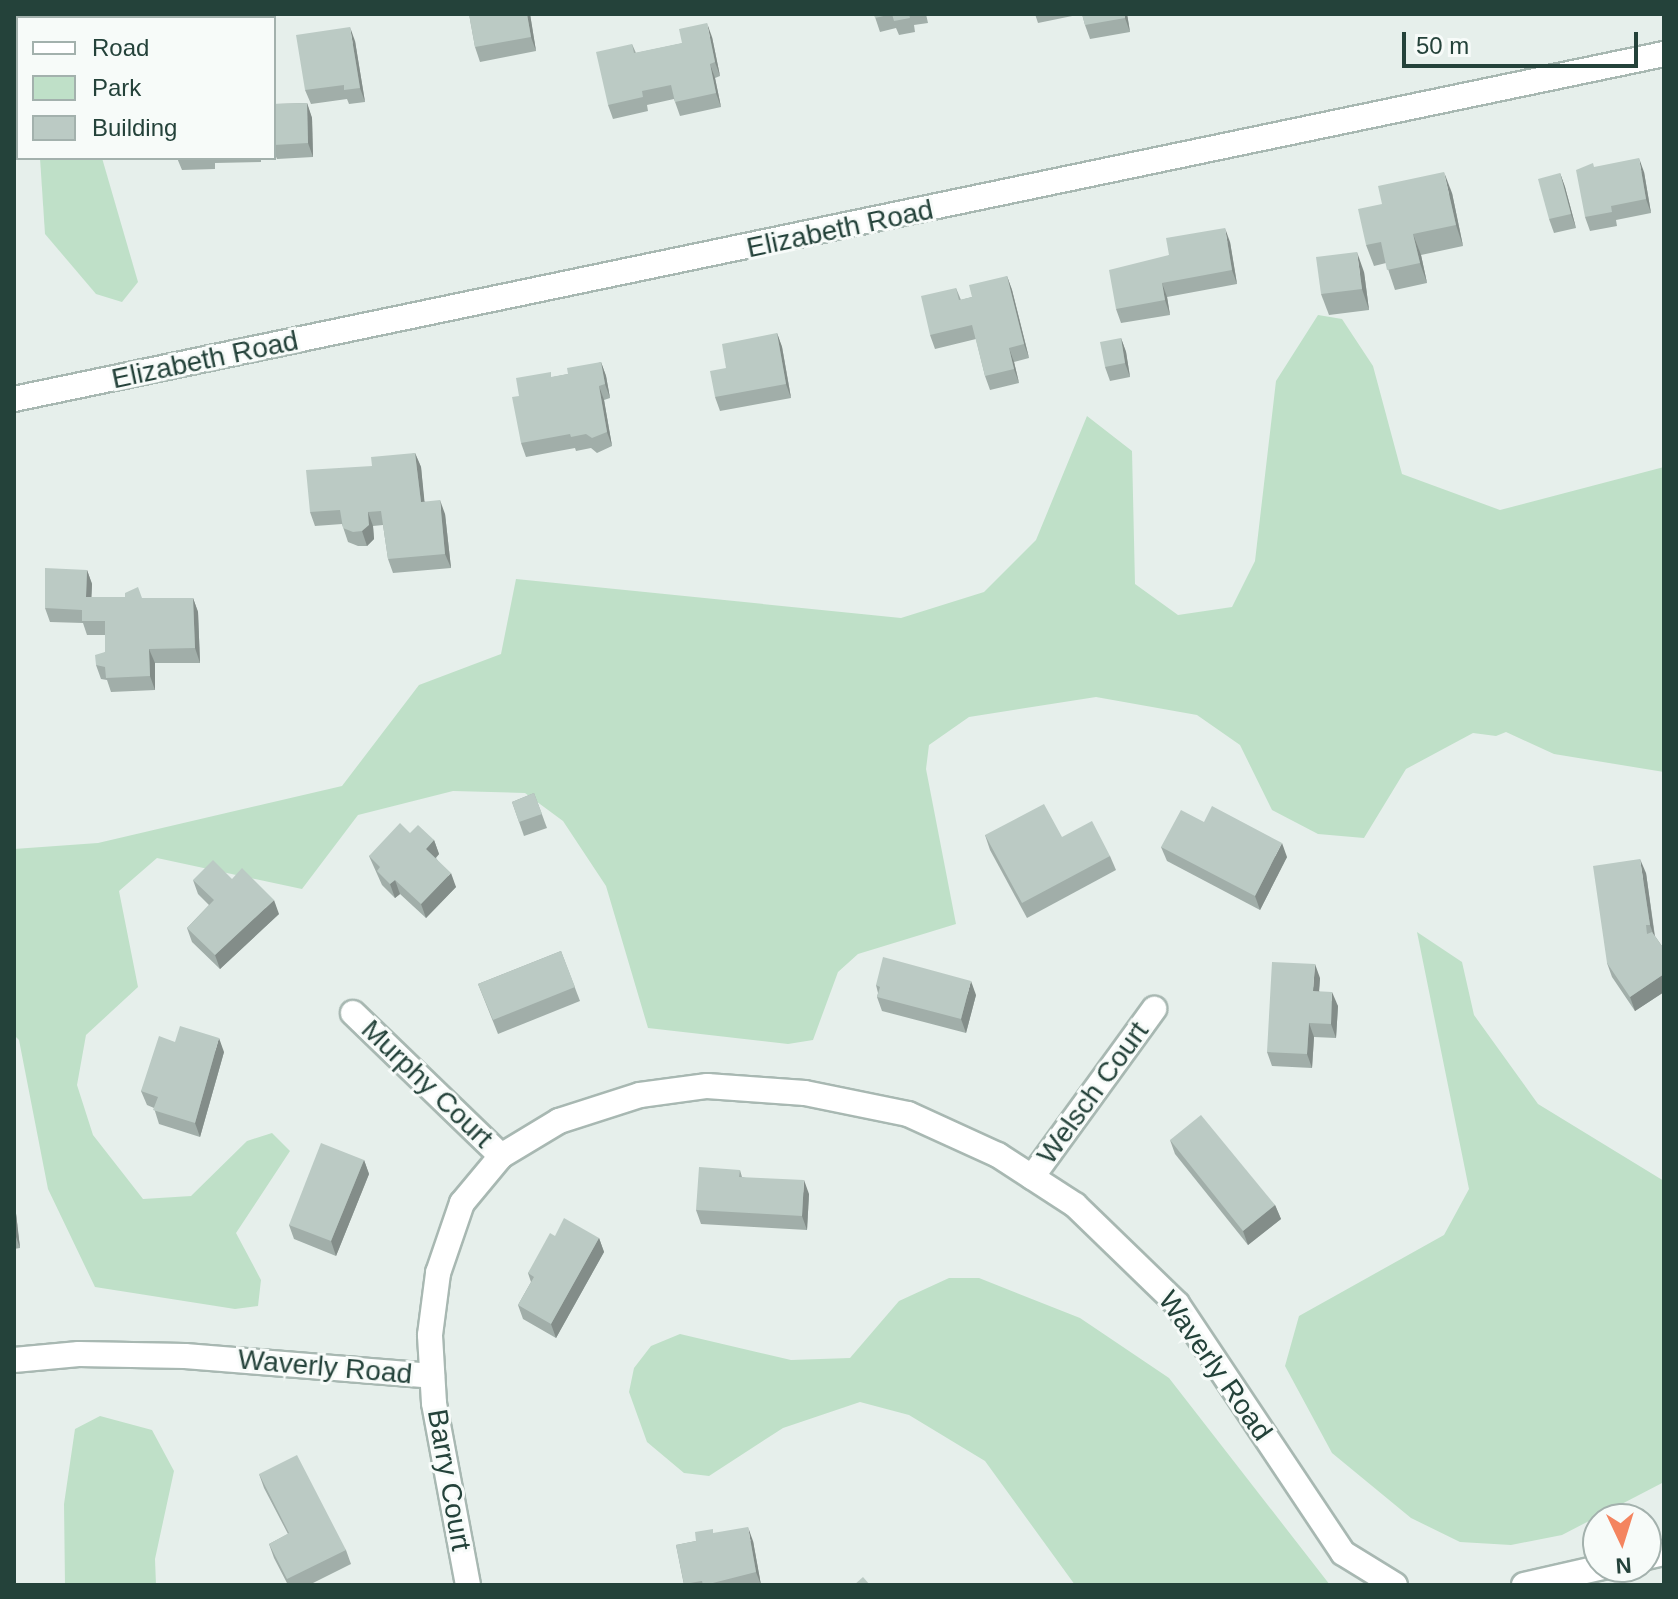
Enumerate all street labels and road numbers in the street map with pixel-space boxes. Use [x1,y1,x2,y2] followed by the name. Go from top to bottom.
[744,193,936,265] street label: Elizabeth Road
[109,324,301,396] street label: Elizabeth Road
[354,1013,500,1155] street label: Murphy Court
[1030,1015,1156,1171] street label: Welsch Court
[1151,1285,1279,1447] street label: Waverly Road
[236,1343,414,1391] street label: Waverly Road
[420,1407,478,1553] street label: Barry Court

